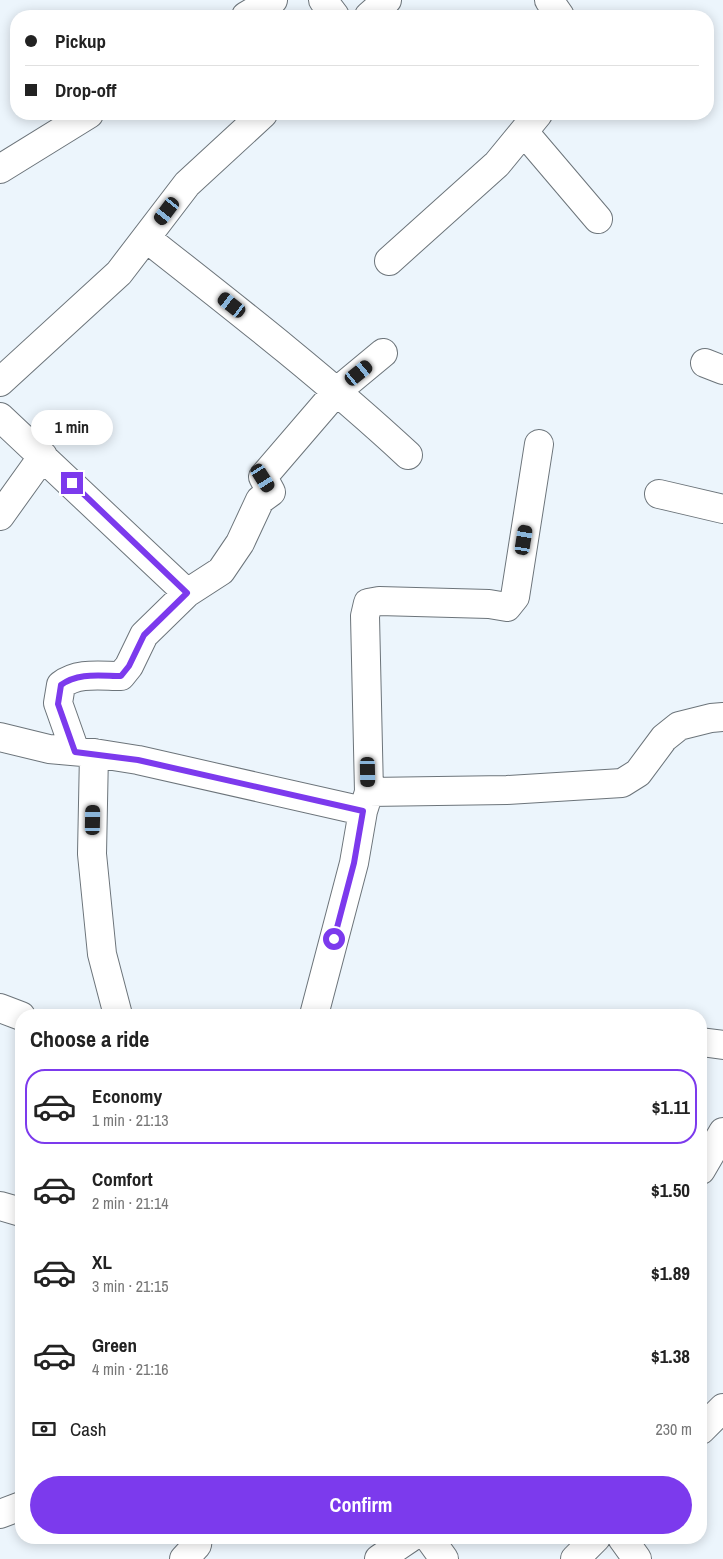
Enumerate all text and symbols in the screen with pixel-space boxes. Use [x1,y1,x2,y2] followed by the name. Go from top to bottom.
[55,28,106,54] text: Pickup
[55,77,116,103] text: Drop-off
[151,195,182,227] car
[215,290,248,320] car
[342,358,375,388] car
[31,410,113,446] callout: 1 min
[55,416,89,438] text: 1 min
[248,461,277,495] car
[61,472,83,494] route end
[514,524,533,556] car
[360,757,375,787] car
[85,805,100,835] car
[323,928,345,950] route start
[30,1024,149,1054] text: Choose a ride
[92,1083,162,1109] text: Economy
[32,1084,77,1129] icon: car
[652,1094,690,1120] text: $1.11
[92,1109,169,1131] text: 1 min · 21:13
[92,1166,153,1192] text: Comfort
[32,1167,77,1212] icon: car
[651,1177,690,1203] text: $1.50
[92,1192,169,1214] text: 2 min · 21:14
[92,1249,112,1275] text: XL
[32,1250,77,1295] icon: car
[651,1260,690,1286] text: $1.89
[92,1275,169,1297] text: 3 min · 21:15
[92,1332,137,1358] text: Green
[32,1333,77,1378] icon: car
[651,1343,690,1369] text: $1.38
[92,1358,169,1380] text: 4 min · 21:16
[30,1415,58,1443] icon: cash
[70,1416,106,1442] text: Cash
[656,1418,692,1440] text: 230 m
[30,1476,692,1534] button: Confirm

